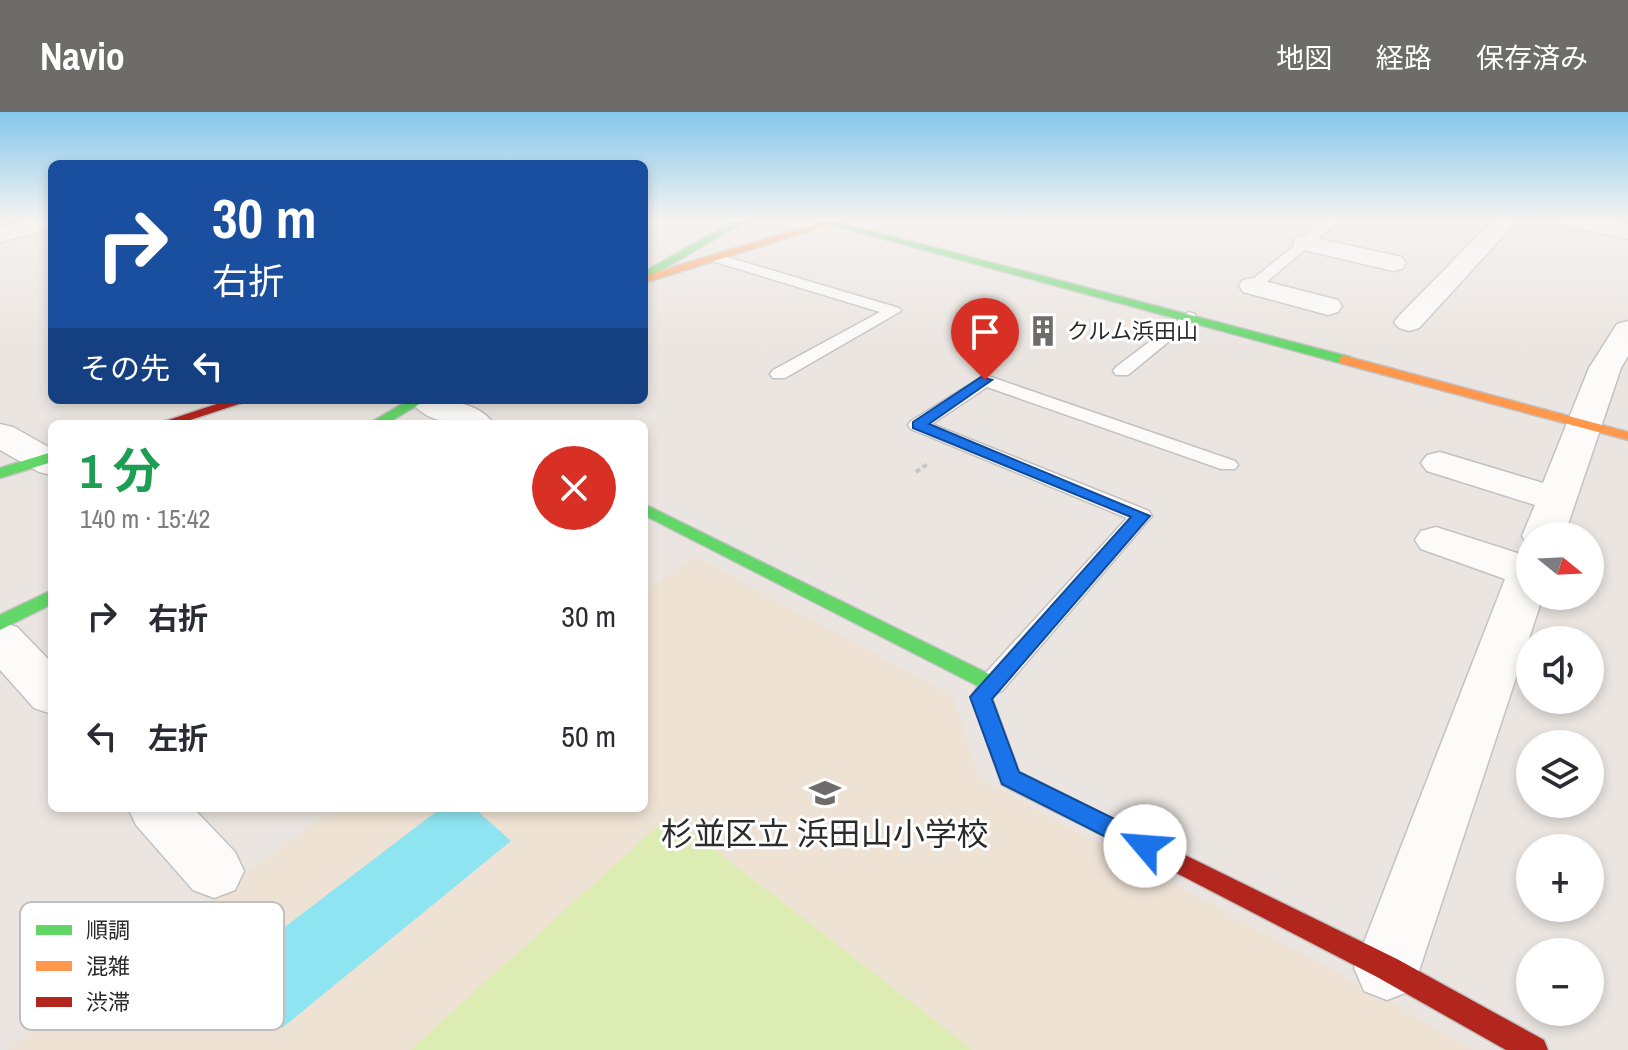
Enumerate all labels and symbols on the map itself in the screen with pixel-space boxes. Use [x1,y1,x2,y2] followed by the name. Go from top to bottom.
[951,298,1019,380] pin
[1026,314,1060,348] building icon: クルム浜田山
[1067,316,1198,346] place label: クルム浜田山
[1516,522,1604,610] north arrow
[808,776,842,810] school or university icon: 杉並区立 浜田山小学校
[1103,804,1187,888] position arrow
[661,812,989,855] place label: 杉並区立 浜田山小学校
[20,902,284,1030] legend
[86,915,130,945] text: 順調
[86,951,130,981] text: 混雑
[86,987,130,1017] text: 渋滞

